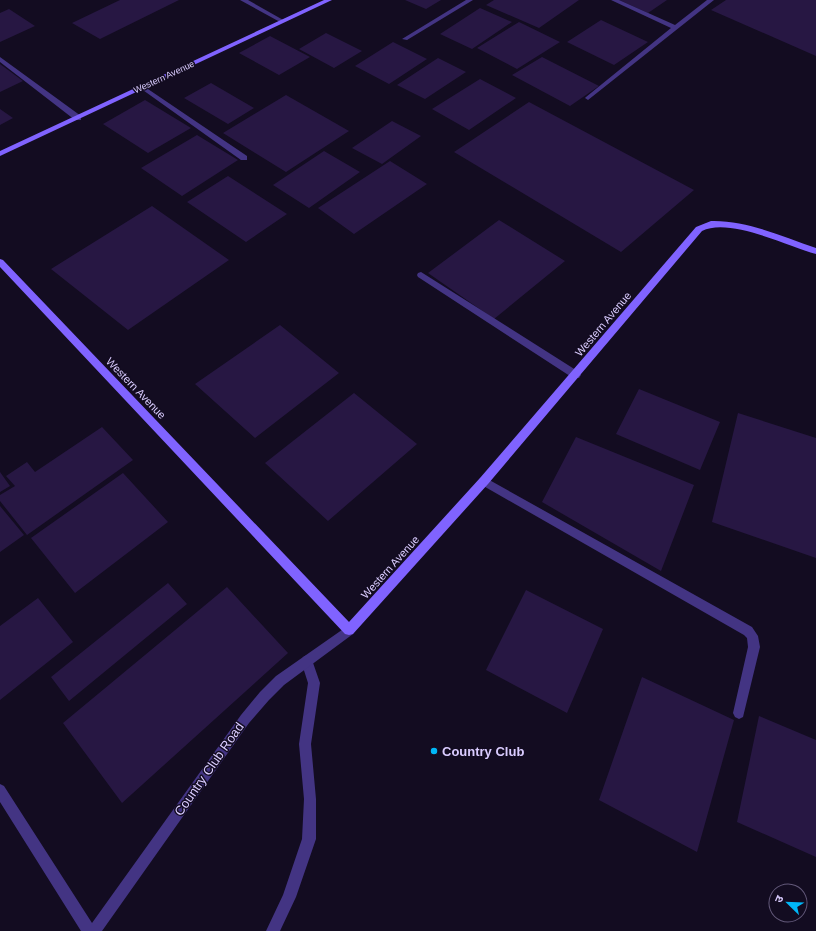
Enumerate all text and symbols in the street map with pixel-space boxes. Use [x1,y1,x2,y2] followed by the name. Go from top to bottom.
[132,59,196,95] street label: Western Avenue
[573,289,633,359] street label: Western Avenue
[104,355,168,421] street label: Western Avenue
[359,533,421,601] street label: Western Avenue
[171,719,247,819] street label: Country Club Road
[442,744,524,759] place label: Country Club
[429,746,439,756] marker: Country Club
[768,883,808,923] north arrow
[772,893,786,904] text: उ

